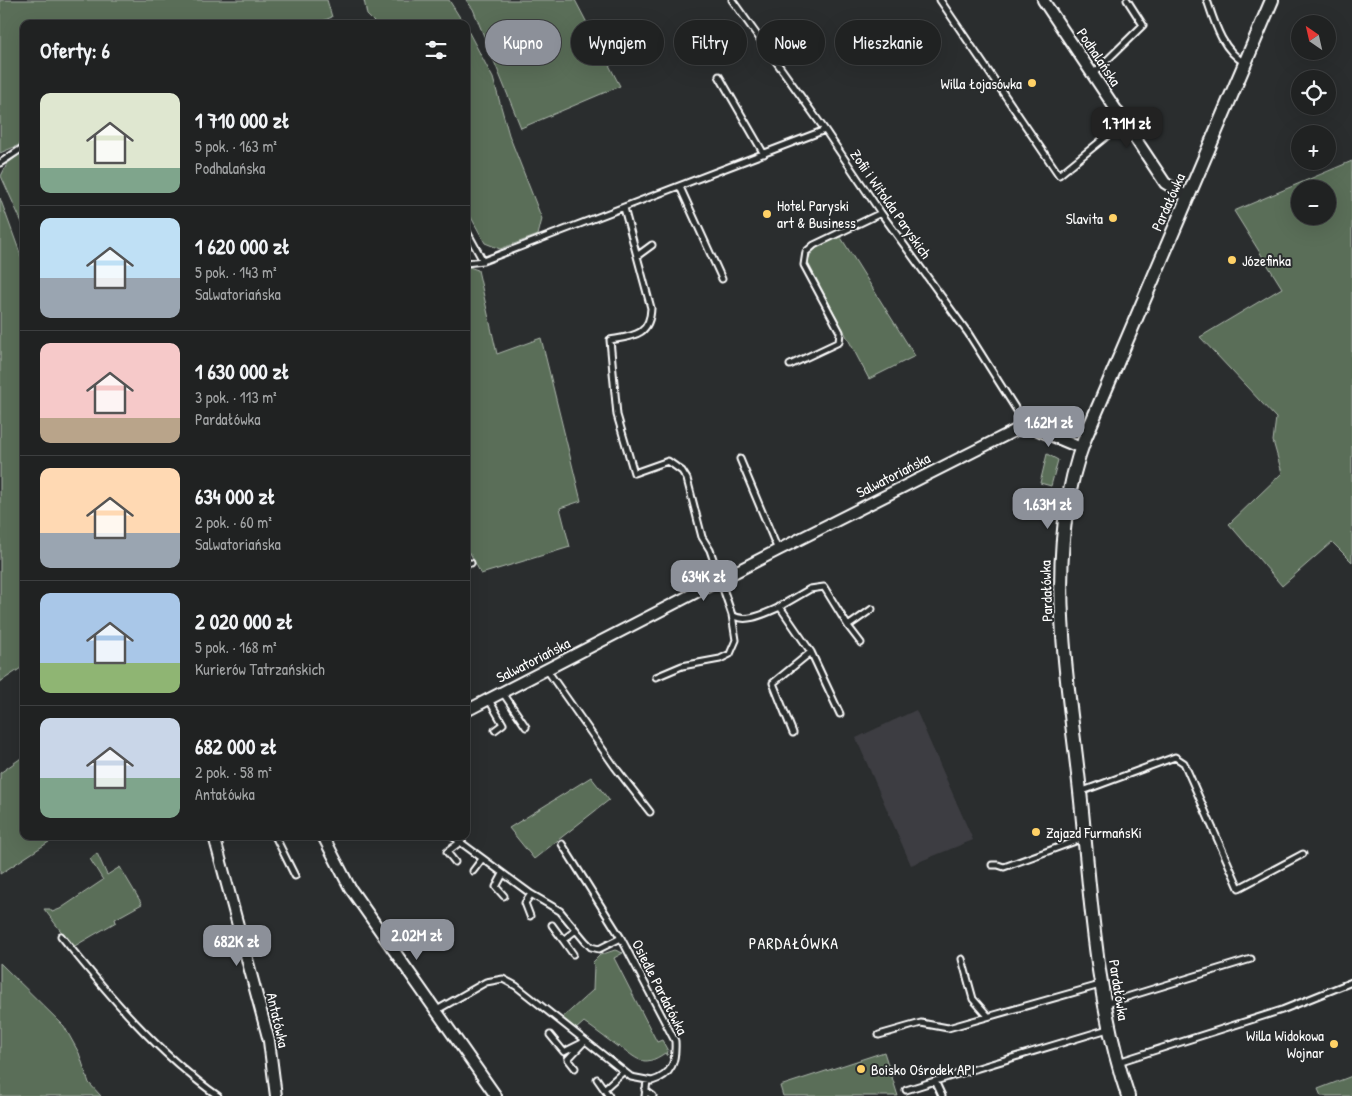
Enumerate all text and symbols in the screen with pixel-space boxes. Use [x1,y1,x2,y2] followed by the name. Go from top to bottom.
[1291,15,1336,60] north arrow
[1291,15,1336,225] map controls
[485,20,561,65] chip: Kupno
[571,20,664,65] chip: Wynajem
[674,20,747,65] chip: Filtry
[757,20,825,65] chip: Nowe
[835,20,941,65] chip: Mieszkanie
[1072,24,1126,90] street label: Podhalańska
[40,36,110,65] text: Oferty: 6
[422,36,450,64] icon: filters
[1291,70,1336,115] button: locate
[941,73,1022,94] place label: Willa Łojasówka
[1026,77,1038,89] marker: Willa Łojasówka
[195,106,290,135] text: 1 710 000 zł
[1075,106,1179,149] pin: 1.71M zł
[1102,112,1152,134] text: 1.71M zł
[80,113,140,173] icon: home
[1291,125,1336,170] button: +
[195,135,277,157] text: 5 pok. · 163 m²
[845,145,937,263] street label: Zofii i Witolda Paryskich
[195,157,265,179] text: Podhalańska
[1146,170,1190,234] street label: Pardałówka
[1291,180,1336,225] button: −
[777,195,856,233] place label: Hotel Paryski art & Business
[761,208,773,220] marker: Hotel Paryski art & Business
[1066,208,1103,229] place label: Slavita
[1107,212,1119,224] marker: Slavita
[195,232,290,261] text: 1 620 000 zł
[80,238,140,298] icon: home
[1242,250,1291,271] place label: Józefinka
[1226,254,1238,266] marker: Józefinka
[195,261,277,283] text: 5 pok. · 143 m²
[195,283,281,305] text: Salwatoriańska
[195,357,290,386] text: 1 630 000 zł
[80,363,140,423] icon: home
[195,386,277,408] text: 3 pok. · 113 m²
[997,406,1101,448] pin: 1.62M zł
[195,408,261,430] text: Pardałówka
[1024,411,1074,433] text: 1.62M zł
[852,447,934,503] street label: Salwatoriańska
[195,482,276,511] text: 634 000 zł
[80,488,140,548] icon: home
[996,488,1100,530] pin: 1.63M zł
[1024,493,1072,515] text: 1.63M zł
[195,511,272,533] text: 2 pok. · 60 m²
[195,533,281,555] text: Salwatoriańska
[658,560,750,602] pin: 634K zł
[1034,560,1058,622] street label: Pardałówka
[682,565,726,587] text: 634K zł
[195,607,293,636] text: 2 020 000 zł
[80,613,140,673] icon: home
[492,632,574,688] street label: Salwatoriańska
[195,636,277,658] text: 5 pok. · 168 m²
[195,658,325,680] text: Kurierów Tatrzańskich
[195,732,277,761] text: 682 000 zł
[80,738,140,798] icon: home
[195,761,272,783] text: 2 pok. · 58 m²
[195,783,255,805] text: Antałówka
[1046,822,1142,843] place label: Zajazd FurmańsKi
[1030,826,1042,838] marker: Zajazd FurmańsKi
[365,918,469,961] pin: 2.02M zł
[191,924,283,967] pin: 682K zł
[391,924,443,946] text: 2.02M zł
[214,930,260,952] text: 682K zł
[749,932,839,954] district label: PARDAŁÓWKA
[627,936,693,1038] street label: Osiedle Pardałówka
[1104,958,1134,1022] street label: Pardałówka
[261,990,295,1050] street label: Antałówka
[1246,1025,1324,1063] place label: Willa Widokowa Wojnar
[1328,1038,1340,1050] marker: Willa Widokowa Wojnar
[871,1059,975,1080] place label: Boisko Ośrodek API
[855,1063,867,1075] marker: Boisko Ośrodek API

